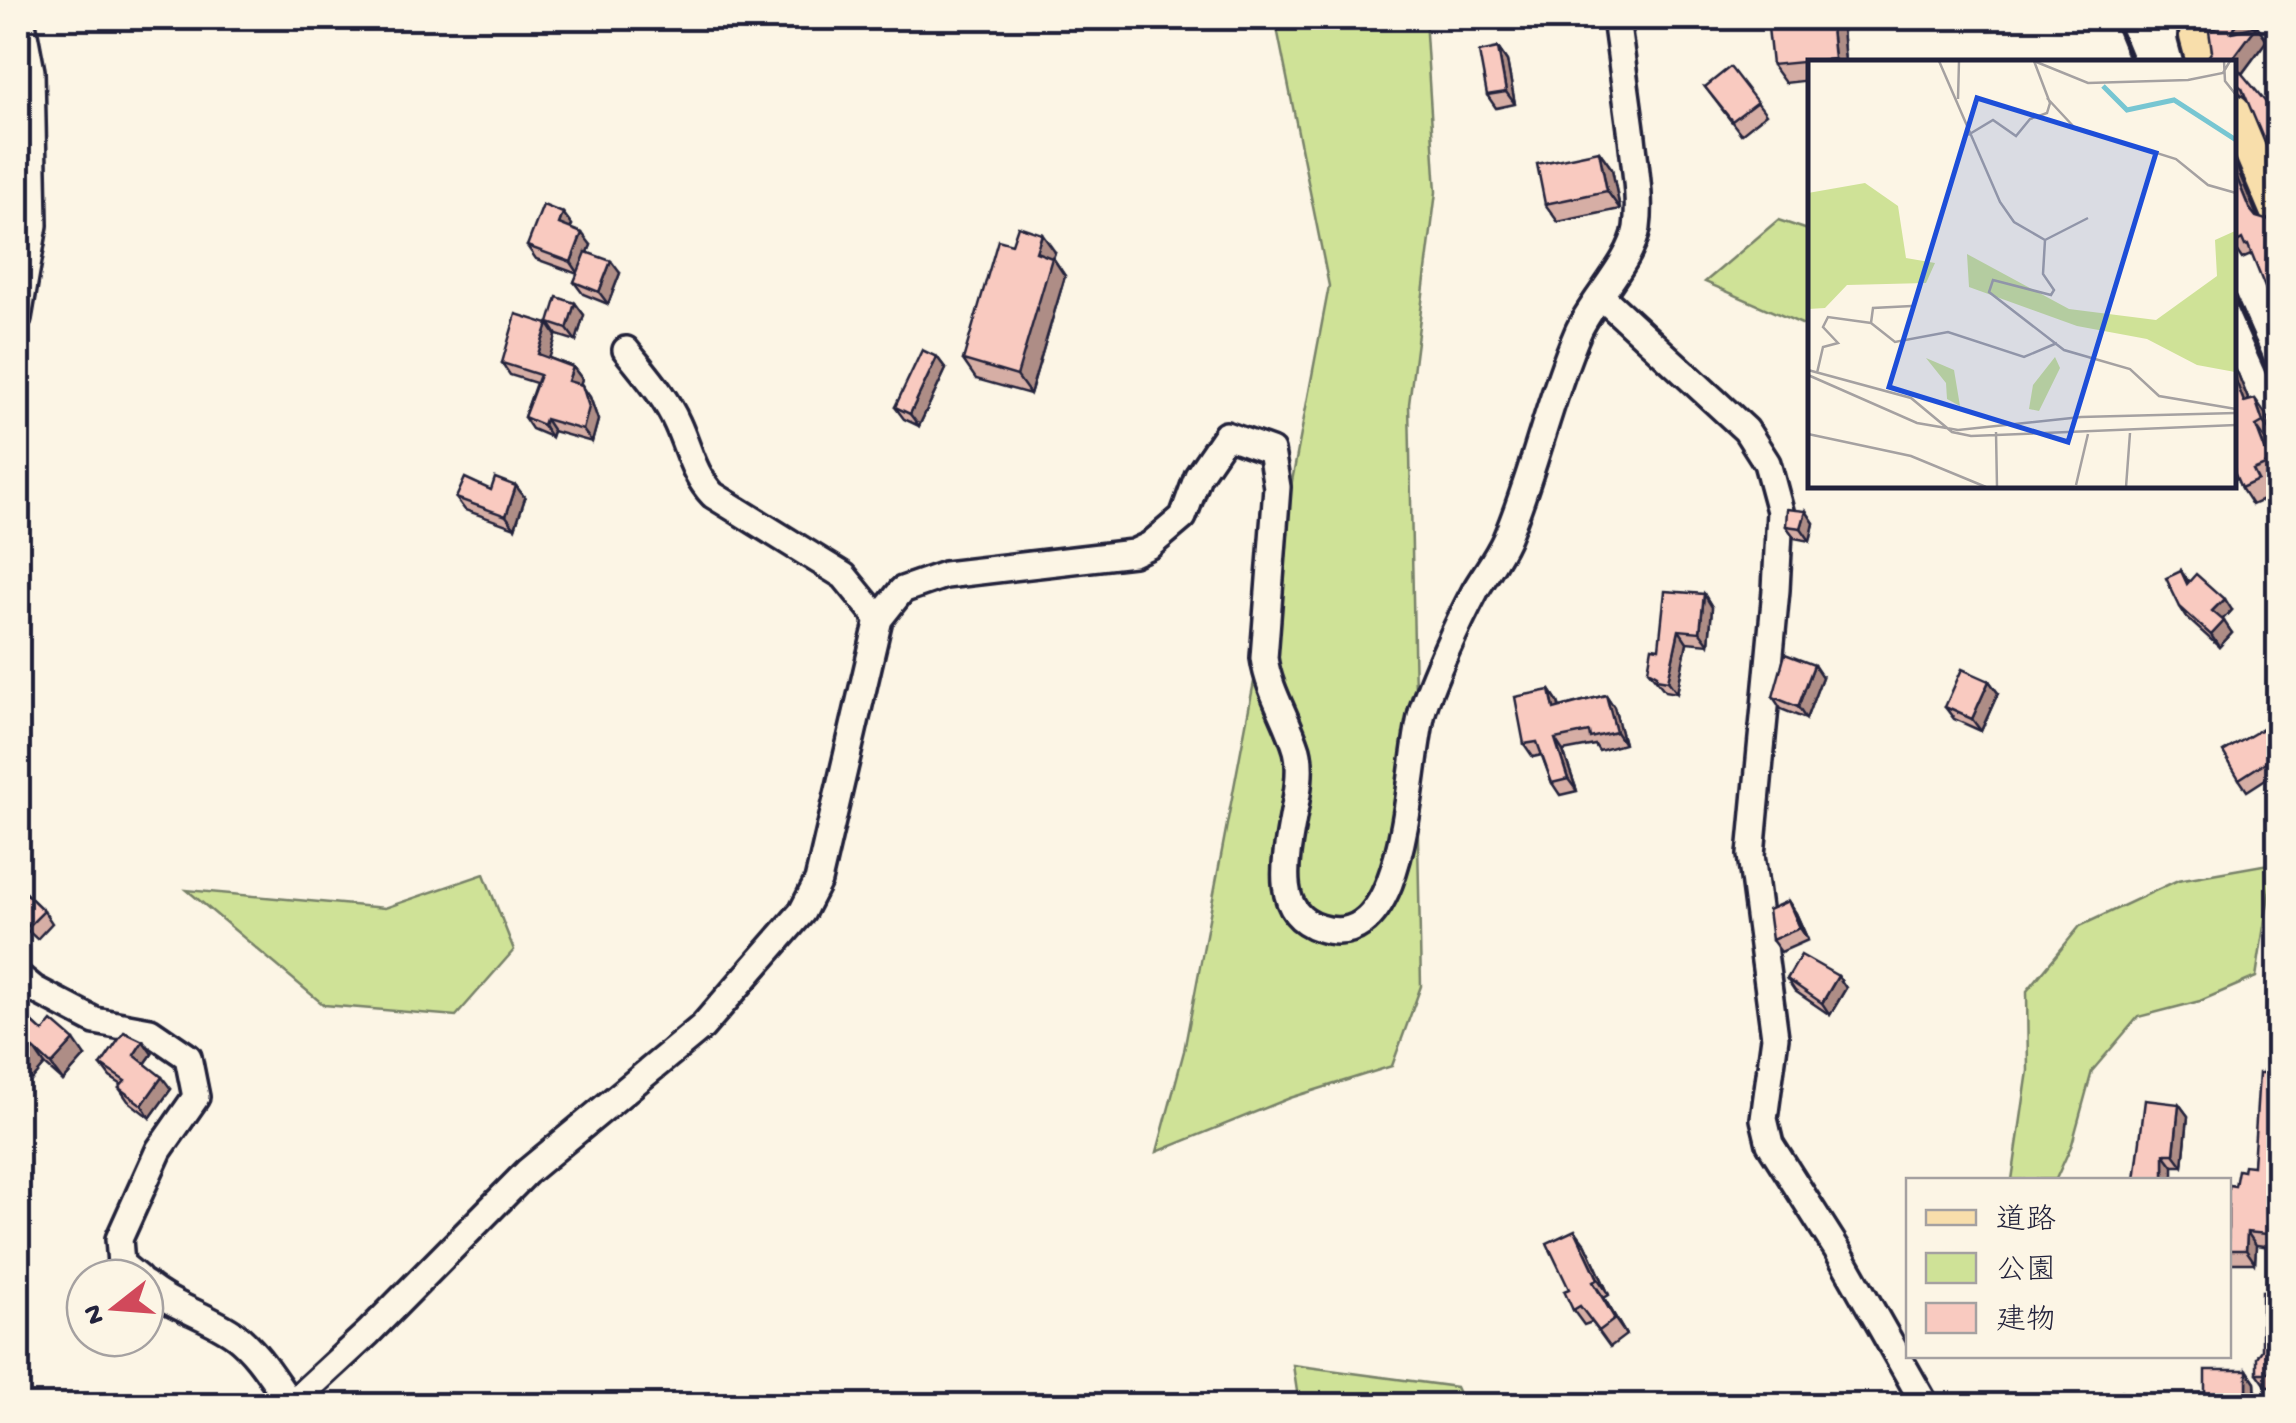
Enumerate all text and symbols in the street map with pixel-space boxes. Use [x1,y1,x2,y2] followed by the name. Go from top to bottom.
[1808,60,2236,488] inset map
[1906,1178,2231,1358] legend
[1996,1204,2056,1240] text: 道路
[1996,1255,2056,1290] text: 公園
[65,1258,165,1358] north arrow
[77,1300,114,1328] text: N
[1996,1304,2056,1340] text: 建物

